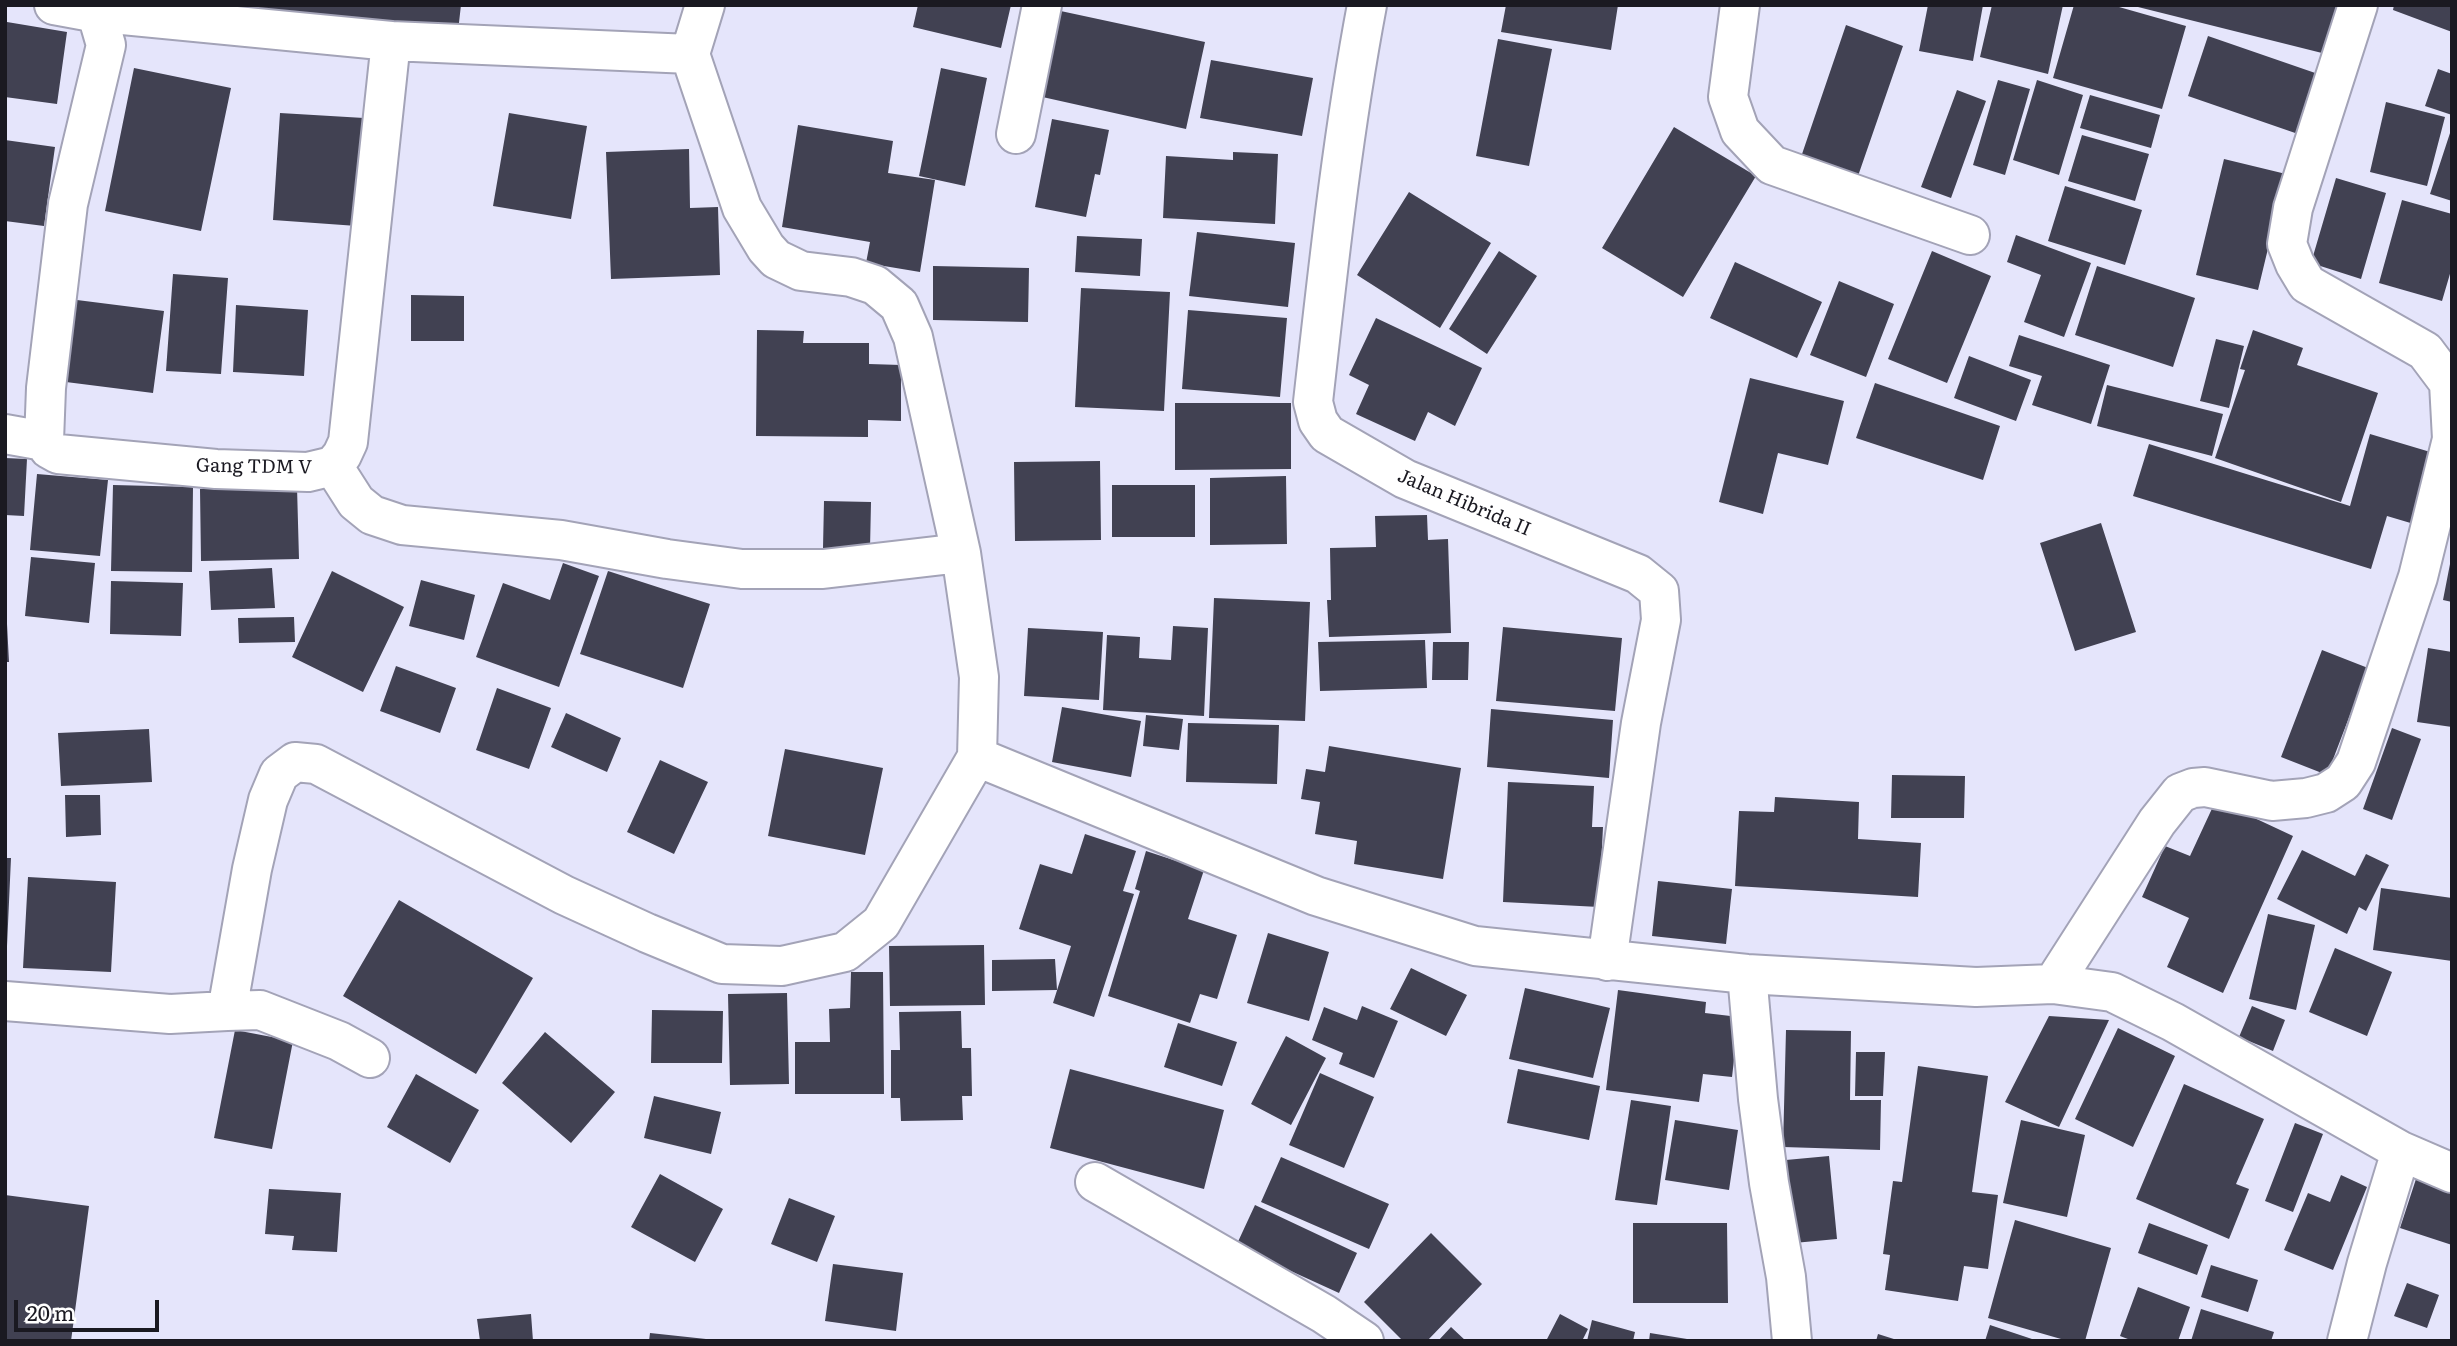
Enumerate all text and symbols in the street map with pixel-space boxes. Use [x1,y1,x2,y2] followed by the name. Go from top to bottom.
[196,455,312,479] street label: Gang TDM V
[1394,465,1534,541] street label: Jalan Hibrida II
[18,1286,163,1330] scale bar
[27,1296,74,1327] text: 20 m

